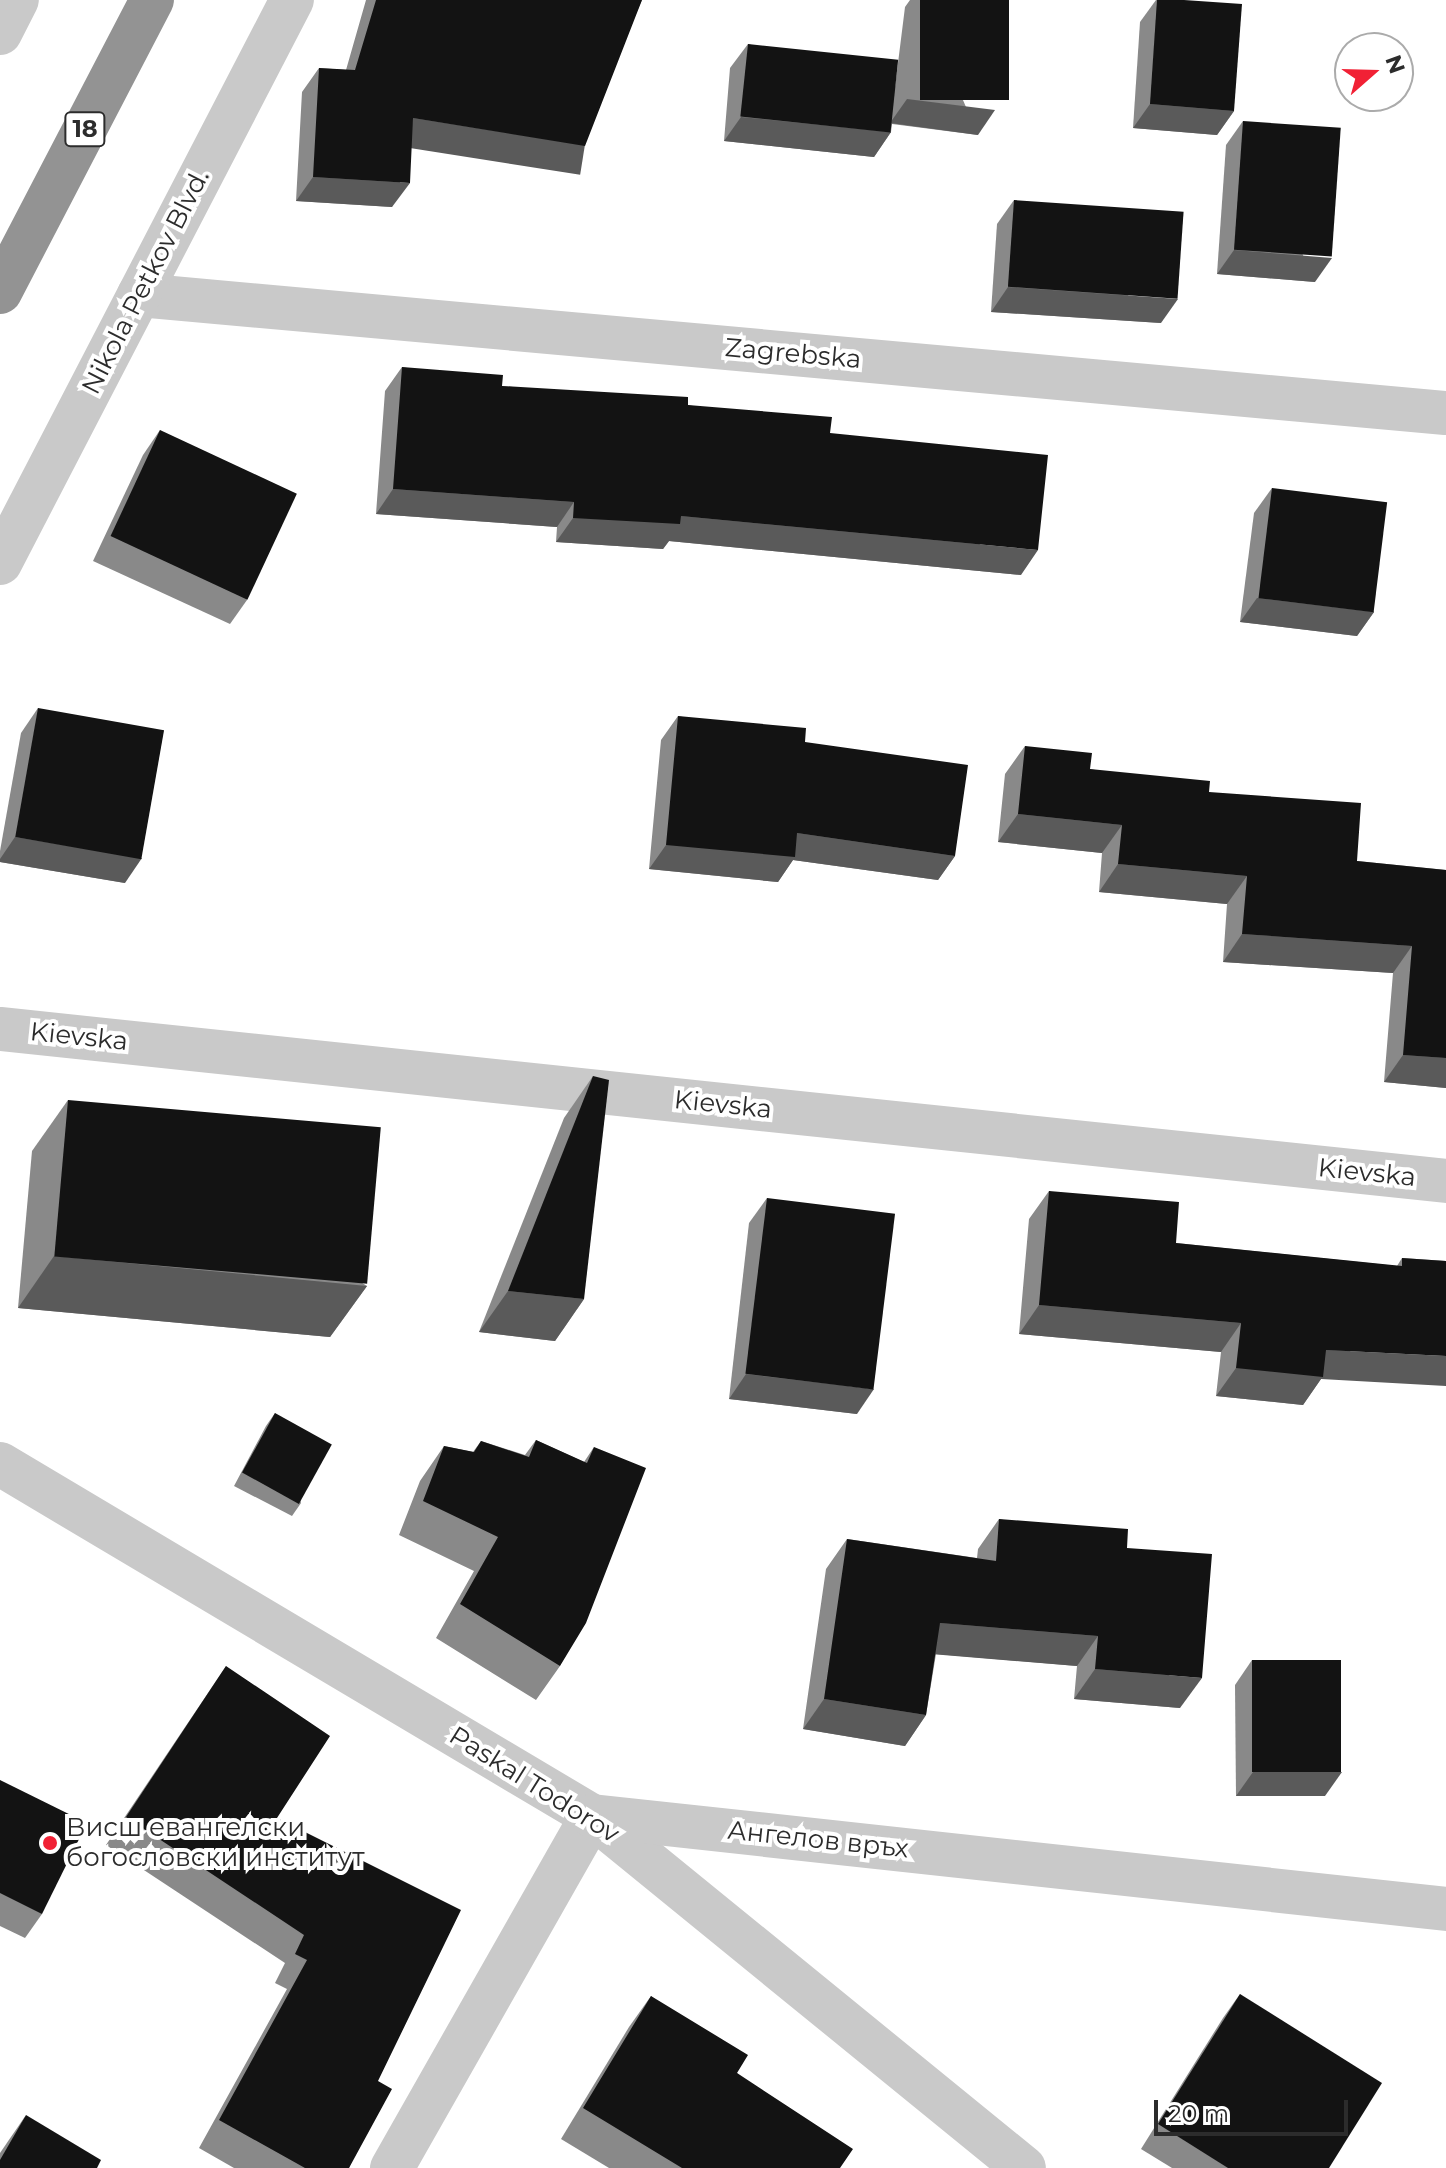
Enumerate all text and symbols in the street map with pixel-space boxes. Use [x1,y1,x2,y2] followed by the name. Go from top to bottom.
[1334,32,1414,112] north arrow
[1379,51,1411,77] text: N
[63,109,107,149] road number: 18
[76,164,216,400] street label: Nikola Petkov Blvd.
[723,332,863,376] street label: Zagrebska
[29,1016,129,1058] street label: Kievska
[673,1084,773,1126] street label: Kievska
[1317,1152,1417,1194] street label: Kievska
[443,1720,625,1850] street label: Paskal Todorov
[66,1812,364,1874] place label: Висш евангелски богословски институт
[726,1815,910,1865] street label: Ангелов връх
[41,1834,59,1852] marker: Висш евангелски богословски институт
[1158,2084,1352,2134] scale bar
[1168,2099,1229,2128] text: 20 m

